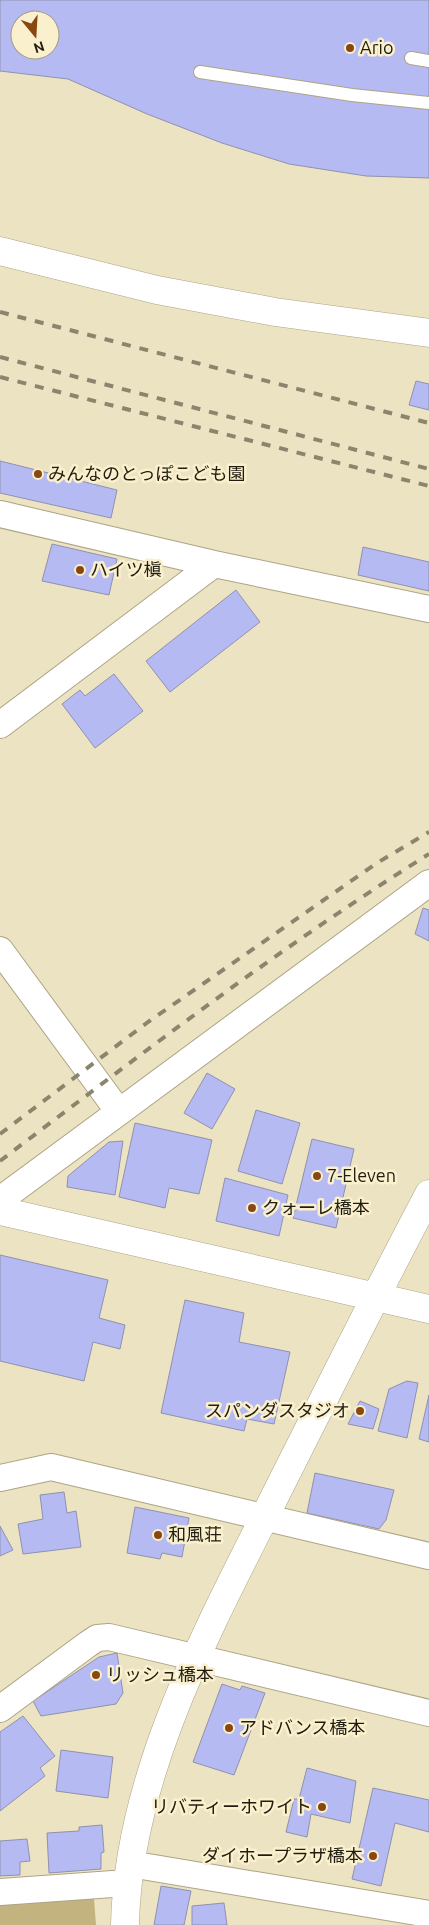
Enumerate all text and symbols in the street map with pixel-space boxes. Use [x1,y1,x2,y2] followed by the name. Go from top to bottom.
[10,10,60,60] north arrow
[360,37,393,57] place label: Ario
[32,38,46,57] text: N
[344,42,356,54] marker: Ario
[48,463,245,483] place label: みんなのとっぽこども園
[32,468,44,480] marker: みんなのとっぽこども園
[90,559,162,579] place label: ハイツ槇
[74,564,86,576] marker: ハイツ槇
[327,1165,396,1185] place label: 7-Eleven
[311,1170,323,1182] marker: 7-Eleven
[262,1197,370,1217] place label: クォーレ橋本
[246,1202,258,1214] marker: クォーレ橋本
[205,1400,350,1420] place label: スパンダスタジオ
[354,1405,366,1417] marker: スパンダスタジオ
[168,1524,222,1544] place label: 和風荘
[152,1529,164,1541] marker: 和風荘
[106,1664,214,1684] place label: リッシュ橋本
[90,1669,102,1681] marker: リッシュ橋本
[239,1717,366,1737] place label: アドバンス橋本
[223,1722,235,1734] marker: アドバンス橋本
[151,1796,312,1816] place label: リバティーホワイト
[316,1801,328,1813] marker: リバティーホワイト
[202,1845,363,1865] place label: ダイホープラザ橋本
[367,1850,379,1862] marker: ダイホープラザ橋本

